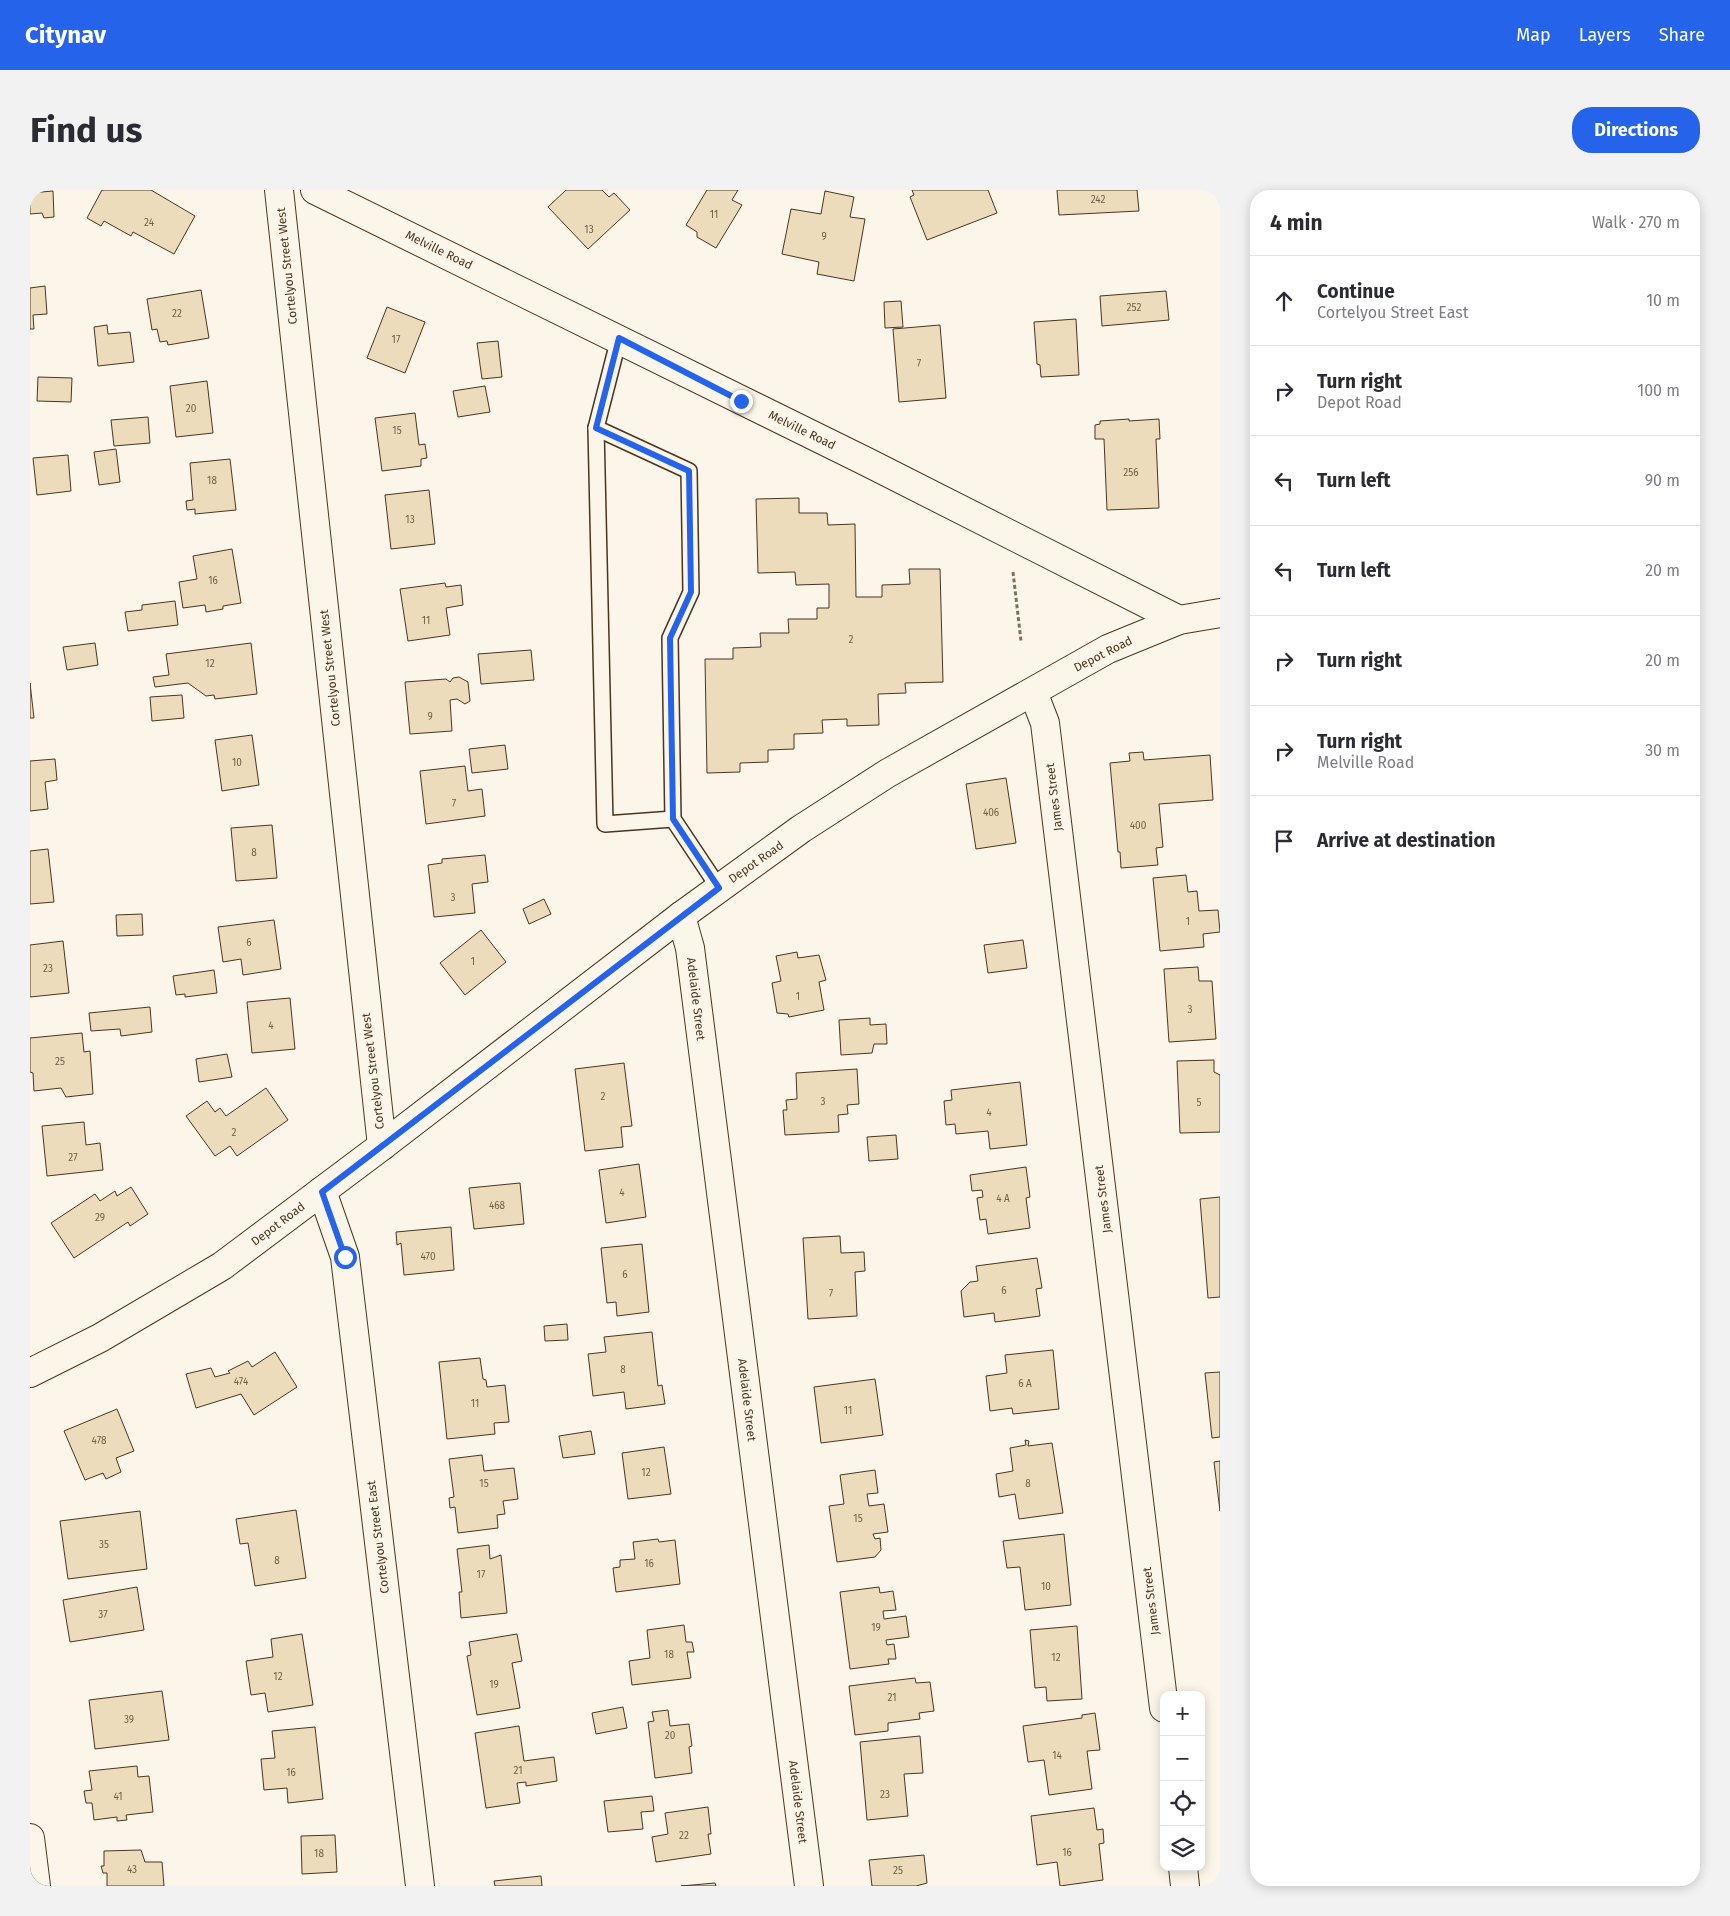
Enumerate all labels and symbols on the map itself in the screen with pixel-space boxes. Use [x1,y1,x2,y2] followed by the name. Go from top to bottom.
[1091,194,1105,206] house number: 242
[274,206,300,325] street label: Cortelyou Street West
[710,209,718,221] house number: 11
[144,217,155,229] house number: 24
[584,224,594,236] house number: 13
[403,228,475,272] street label: Melville Road
[821,231,827,243] house number: 9
[1127,302,1141,314] house number: 252
[172,308,182,320] house number: 22
[392,334,401,346] house number: 17
[917,358,922,370] house number: 7
[730,390,753,413] route end
[186,403,197,415] house number: 20
[766,408,838,452] street label: Melville Road
[392,425,402,437] house number: 15
[1123,467,1139,479] house number: 256
[207,475,217,487] house number: 18
[405,514,415,526] house number: 13
[208,575,218,587] house number: 16
[317,608,343,727] street label: Cortelyou Street West
[422,615,430,627] house number: 11
[1071,633,1135,675] street label: Depot Road
[849,634,854,646] house number: 2
[205,658,215,670] house number: 12
[427,711,433,723] house number: 9
[232,757,242,769] house number: 10
[1043,762,1065,832] street label: James Street
[452,798,457,810] house number: 7
[983,807,999,819] house number: 406
[1130,820,1147,832] house number: 400
[726,838,786,886] street label: Depot Road
[251,847,257,859] house number: 8
[451,892,456,904] house number: 3
[1186,916,1190,928] house number: 1
[246,937,252,949] house number: 6
[471,956,475,968] house number: 1
[684,957,708,1042] street label: Adelaide Street
[43,963,53,975] house number: 23
[796,991,800,1003] house number: 1
[1188,1004,1193,1016] house number: 3
[359,1011,387,1130] street label: Cortelyou Street West
[268,1020,274,1032] house number: 4
[55,1056,65,1068] house number: 25
[601,1091,606,1103] house number: 2
[821,1096,826,1108] house number: 3
[1196,1097,1202,1109] house number: 5
[986,1107,992,1119] house number: 4
[232,1127,237,1139] house number: 2
[68,1152,78,1164] house number: 27
[1092,1164,1114,1234] street label: James Street
[619,1187,625,1199] house number: 4
[996,1193,1010,1205] house number: 4 A
[248,1199,308,1249] street label: Depot Road
[489,1200,506,1212] house number: 468
[95,1212,105,1224] house number: 29
[334,1246,357,1269] route start
[421,1251,436,1263] house number: 470
[622,1269,628,1281] house number: 6
[1001,1285,1007,1297] house number: 6
[829,1288,834,1300] house number: 7
[735,1358,759,1443] street label: Adelaide Street
[620,1364,626,1376] house number: 8
[234,1376,249,1388] house number: 474
[1018,1378,1032,1390] house number: 6 A
[471,1398,479,1410] house number: 11
[844,1405,852,1417] house number: 11
[92,1435,107,1447] house number: 478
[641,1467,651,1479] house number: 12
[479,1478,489,1490] house number: 15
[1025,1478,1031,1490] house number: 8
[364,1479,392,1594] street label: Cortelyou Street East
[853,1513,863,1525] house number: 15
[99,1539,109,1551] house number: 35
[274,1555,280,1567] house number: 8
[644,1558,654,1570] house number: 16
[1140,1566,1162,1636] street label: James Street
[477,1569,486,1581] house number: 17
[1041,1581,1051,1593] house number: 10
[98,1609,108,1621] house number: 37
[871,1622,881,1634] house number: 19
[664,1649,674,1661] house number: 18
[1051,1652,1061,1664] house number: 12
[273,1671,283,1683] house number: 12
[489,1679,499,1691] house number: 19
[887,1692,897,1704] house number: 21
[124,1714,134,1726] house number: 39
[665,1730,676,1742] house number: 20
[1052,1750,1063,1762] house number: 14
[786,1760,810,1845] street label: Adelaide Street
[513,1765,523,1777] house number: 21
[286,1767,296,1779] house number: 16
[880,1789,890,1801] house number: 23
[113,1791,123,1803] house number: 41
[679,1830,689,1842] house number: 22
[1062,1847,1072,1859] house number: 16
[314,1848,324,1860] house number: 18
[127,1864,137,1876] house number: 43
[893,1865,903,1877] house number: 25

